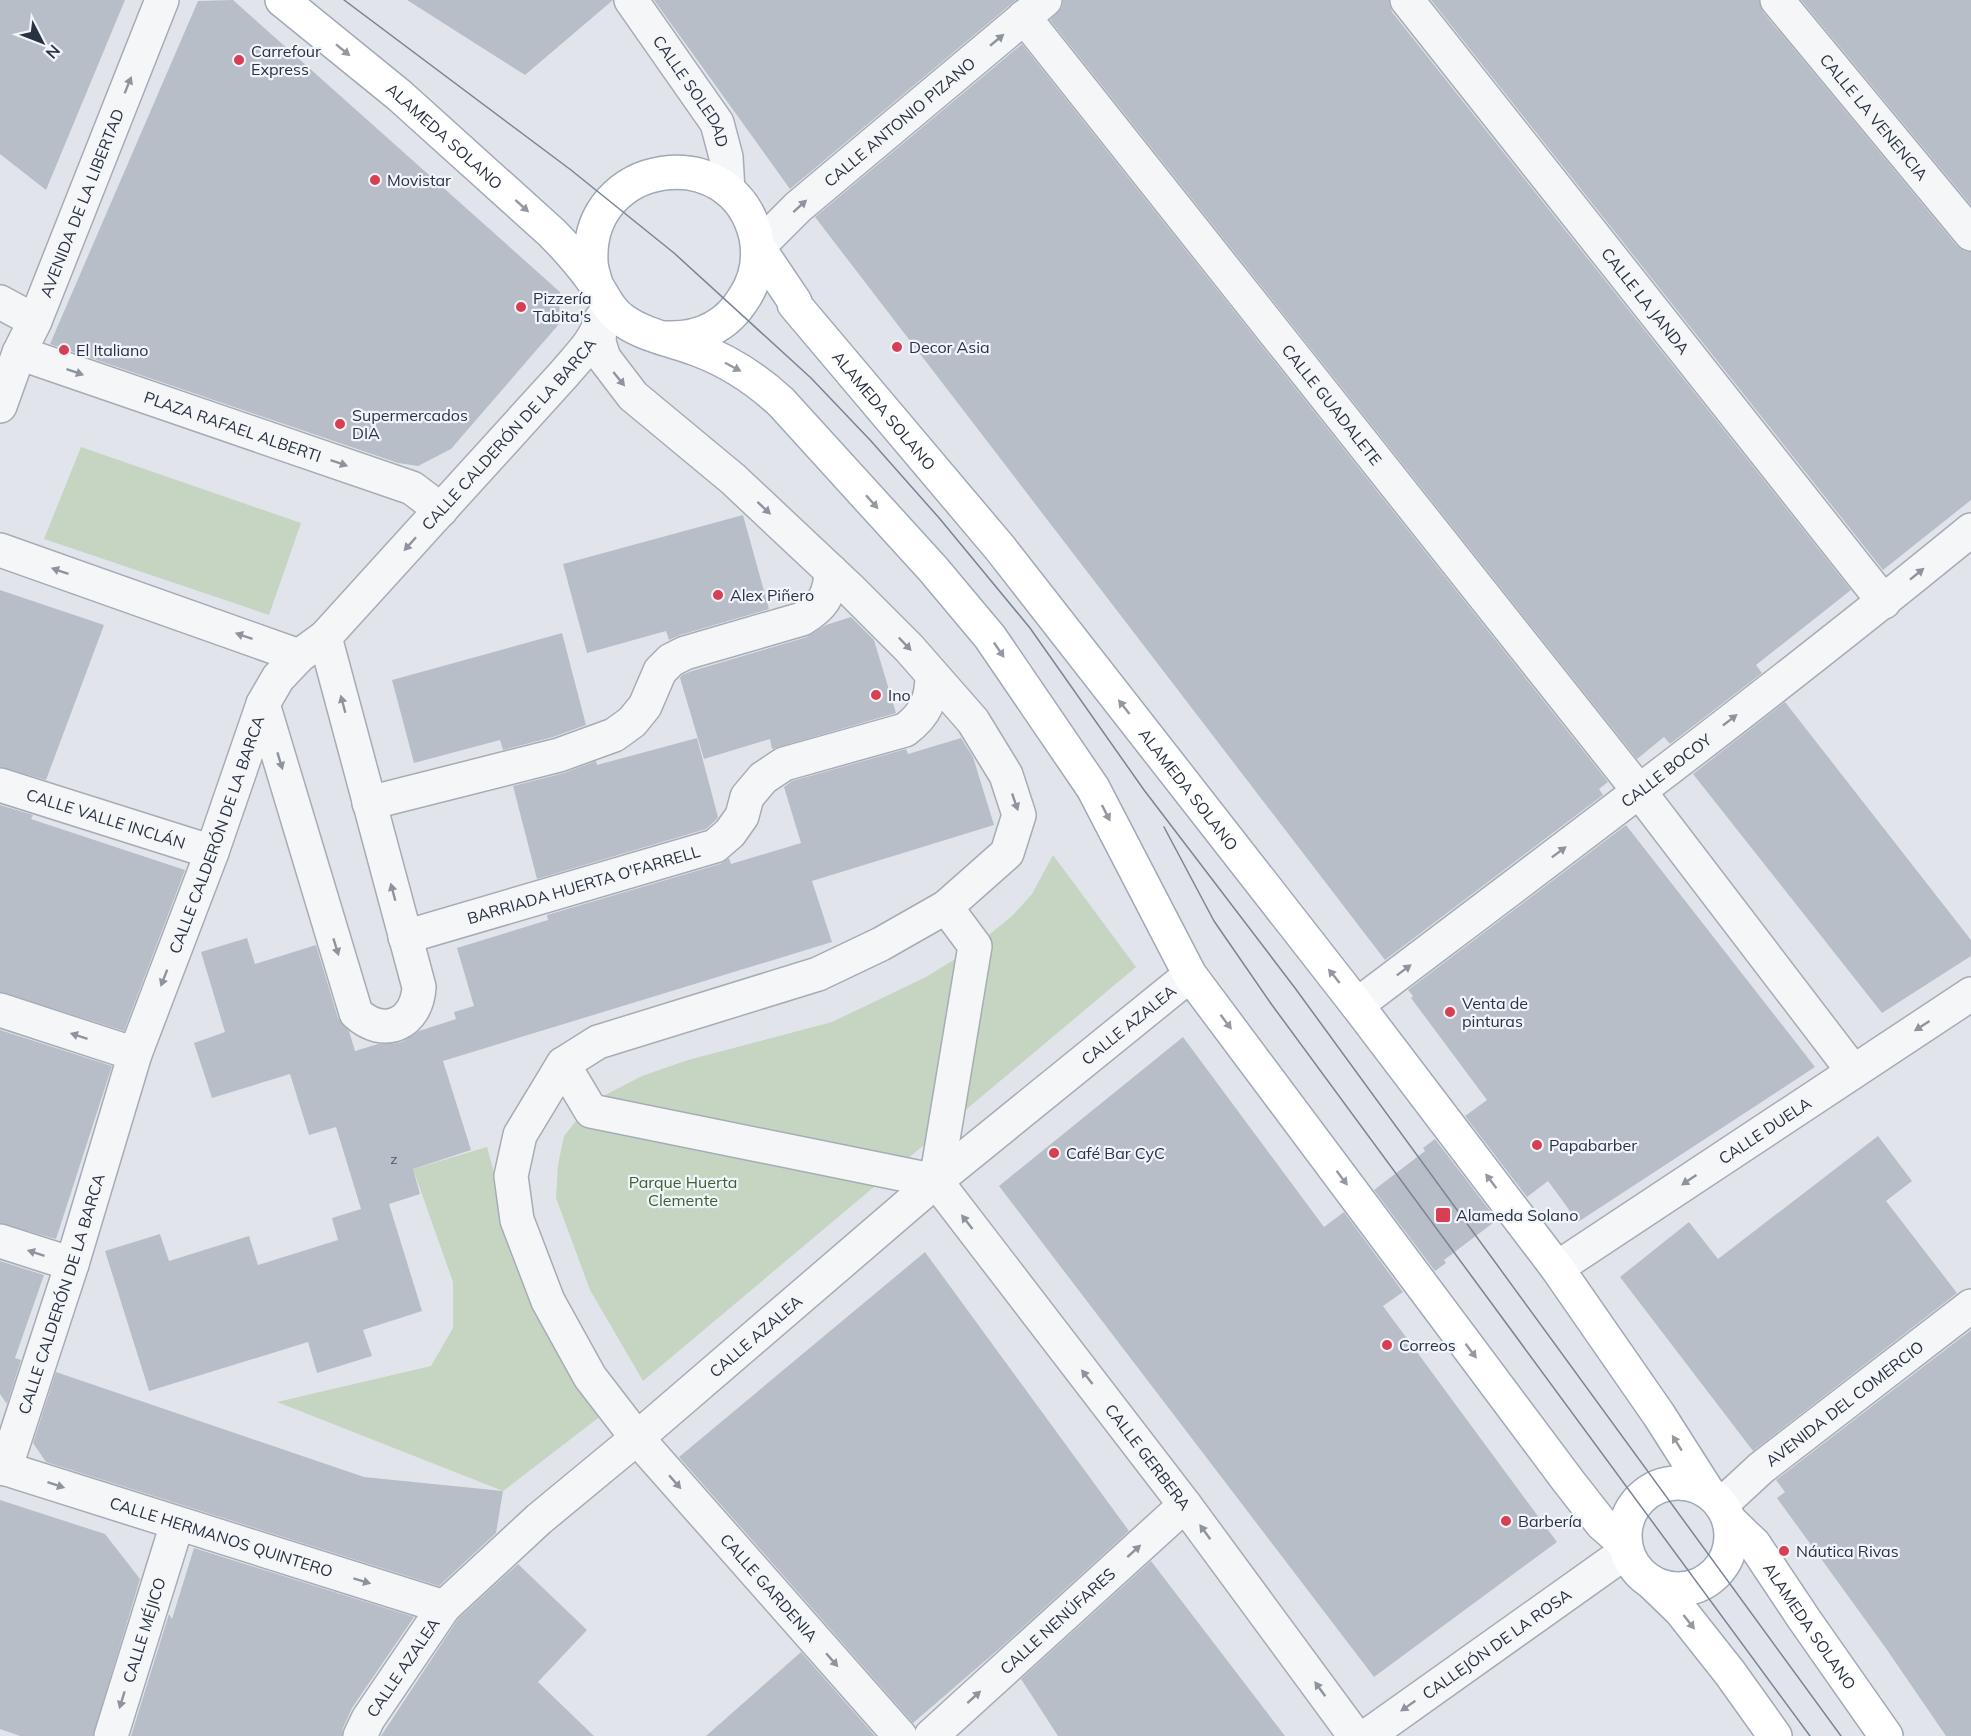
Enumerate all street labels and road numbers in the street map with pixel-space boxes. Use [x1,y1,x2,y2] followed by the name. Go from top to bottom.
[649,31,733,149] street label: CALLE SOLEDAD
[1816,50,1932,185] street label: CALLE LA VENENCIA
[820,53,979,191] street label: CALLE ANTONIO PIZANO
[382,79,507,194] street label: ALAMEDA SOLANO
[35,106,128,300] street label: AVENIDA DE LA LIBERTAD
[1597,244,1694,358] street label: CALLE LA JANDA
[417,334,600,534] street label: CALLE CALDERÓN DE LA BARCA
[1278,340,1386,469] street label: CALLE GUADALETE
[828,347,940,474] street label: ALAMEDA SOLANO
[142,387,324,466] street label: PLAZA RAFAEL ALBERTI
[164,713,268,956] street label: CALLE CALDERÓN DE LA BARCA
[1135,724,1242,854] street label: ALAMEDA SOLANO
[1617,729,1716,812] street label: CALLE BOCOY
[24,784,188,853] street label: CALLE VALLE INCLÁN
[465,841,702,928] street label: BARRIADA HUERTA O'FARRELL
[1077,980,1180,1069] street label: CALLE AZALEA
[1715,1093,1815,1168] street label: CALLE DUELA
[14,1171,109,1417] street label: CALLE CALDERÓN DE LA BARCA
[705,1291,806,1382] street label: CALLE AZALEA
[1762,1336,1928,1471] street label: AVENIDA DEL COMERCIO
[1101,1400,1195,1514] street label: CALLE GERBERA
[107,1492,335,1581] street label: CALLE HERMANOS QUINTERO
[716,1530,822,1646] street label: CALLE GARDENIA
[1759,1559,1860,1694] street label: ALAMEDA SOLANO
[996,1564,1119,1678] street label: CALLE NENÚFARES
[118,1575,170,1685] street label: CALLE MÉJICO
[1418,1584,1575,1704] street label: CALLEJÓN DE LA ROSA
[362,1614,444,1721] street label: CALLE AZALEA

